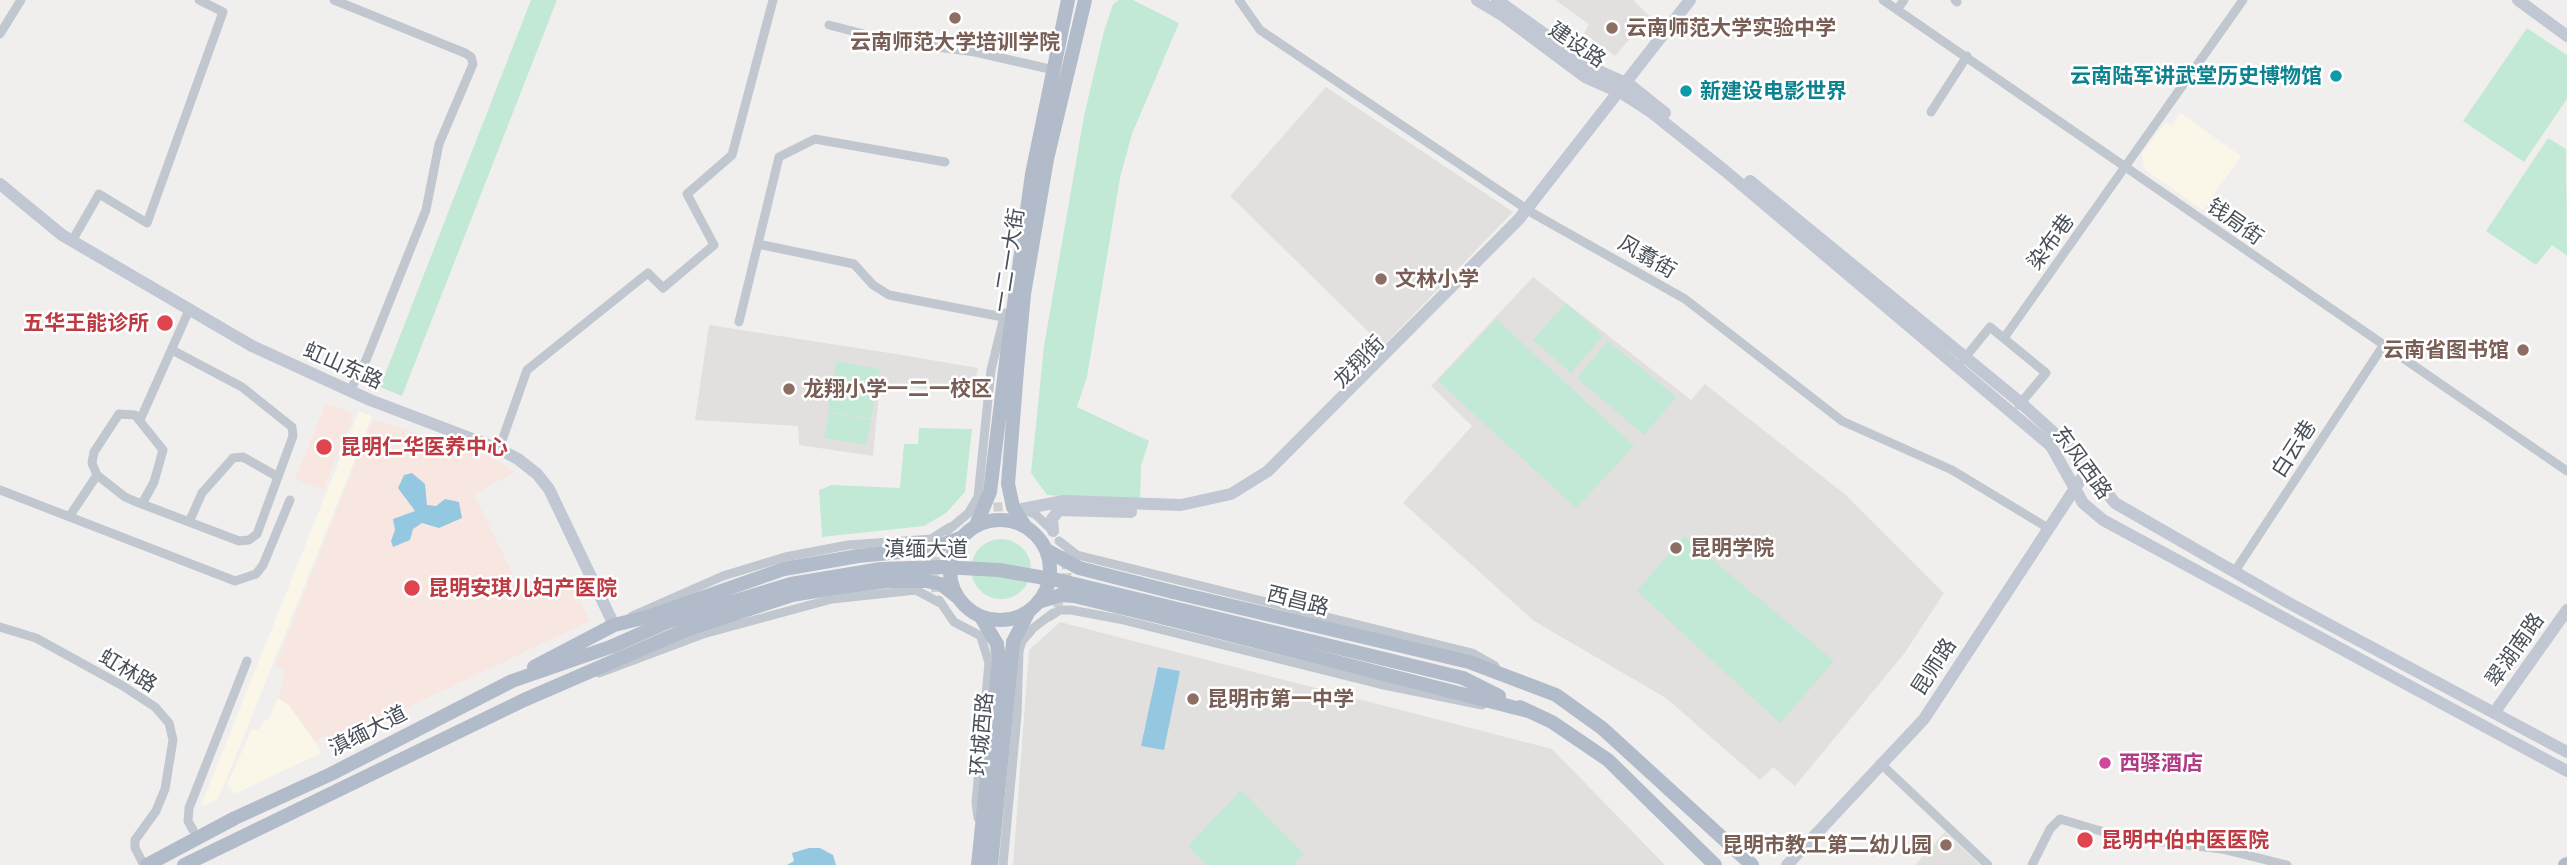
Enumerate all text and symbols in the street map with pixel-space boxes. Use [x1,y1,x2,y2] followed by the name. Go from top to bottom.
[947,10,963,26] marker: 云南师范大学培训学院
[1626,15,1836,41] place label: 云南师范大学实验中学
[1544,17,1610,73] street label: 建设路
[1604,20,1620,36] marker: 云南师范大学实验中学
[850,29,1060,55] place label: 云南师范大学培训学院
[2070,63,2322,89] place label: 云南陆军讲武堂历史博物馆
[2328,68,2344,84] marker: 云南陆军讲武堂历史博物馆
[1700,78,1847,104] place label: 新建设电影世界
[1678,83,1694,99] marker: 新建设电影世界
[2202,194,2268,250] street label: 钱局街
[988,206,1030,314] street label: 一二一大街
[2022,209,2080,275] street label: 染布巷
[1613,230,1681,284] street label: 风翥街
[1395,266,1479,292] place label: 文林小学
[1373,271,1389,287] marker: 文林小学
[23,310,149,336] place label: 五华王能诊所
[155,313,175,333] marker: 五华王能诊所
[1328,331,1390,393] street label: 龙翔街
[300,337,386,395] street label: 虹山东路
[2383,337,2509,363] place label: 云南省图书馆
[2515,342,2531,358] marker: 云南省图书馆
[803,376,992,402] place label: 龙翔小学一二一校区
[781,381,797,397] marker: 龙翔小学一二一校区
[2266,416,2322,482] street label: 白云巷
[2047,422,2117,504] street label: 东风西路
[340,434,508,460] place label: 昆明仁华医养中心
[314,437,334,457] marker: 昆明仁华医养中心
[1690,535,1774,561] place label: 昆明学院
[884,536,968,562] street label: 滇缅大道
[1668,540,1684,556] marker: 昆明学院
[428,575,617,601] place label: 昆明安琪儿妇产医院
[402,578,422,598] marker: 昆明安琪儿妇产医院
[1264,581,1332,621] street label: 西昌路
[2481,608,2549,692] street label: 翠湖南路
[1906,634,1962,700] street label: 昆师路
[95,644,161,698] street label: 虹林路
[1207,686,1354,712] place label: 昆明市第一中学
[966,691,998,777] street label: 环城西路
[1185,691,1201,707] marker: 昆明市第一中学
[325,701,411,761] street label: 滇缅大道
[2119,750,2203,776] place label: 西驿酒店
[2097,755,2113,771] marker: 西驿酒店
[2101,827,2269,853] place label: 昆明中伯中医医院
[2075,830,2095,850] marker: 昆明中伯中医医院
[1722,832,1932,858] place label: 昆明市教工第二幼儿园
[1938,837,1954,853] marker: 昆明市教工第二幼儿园

